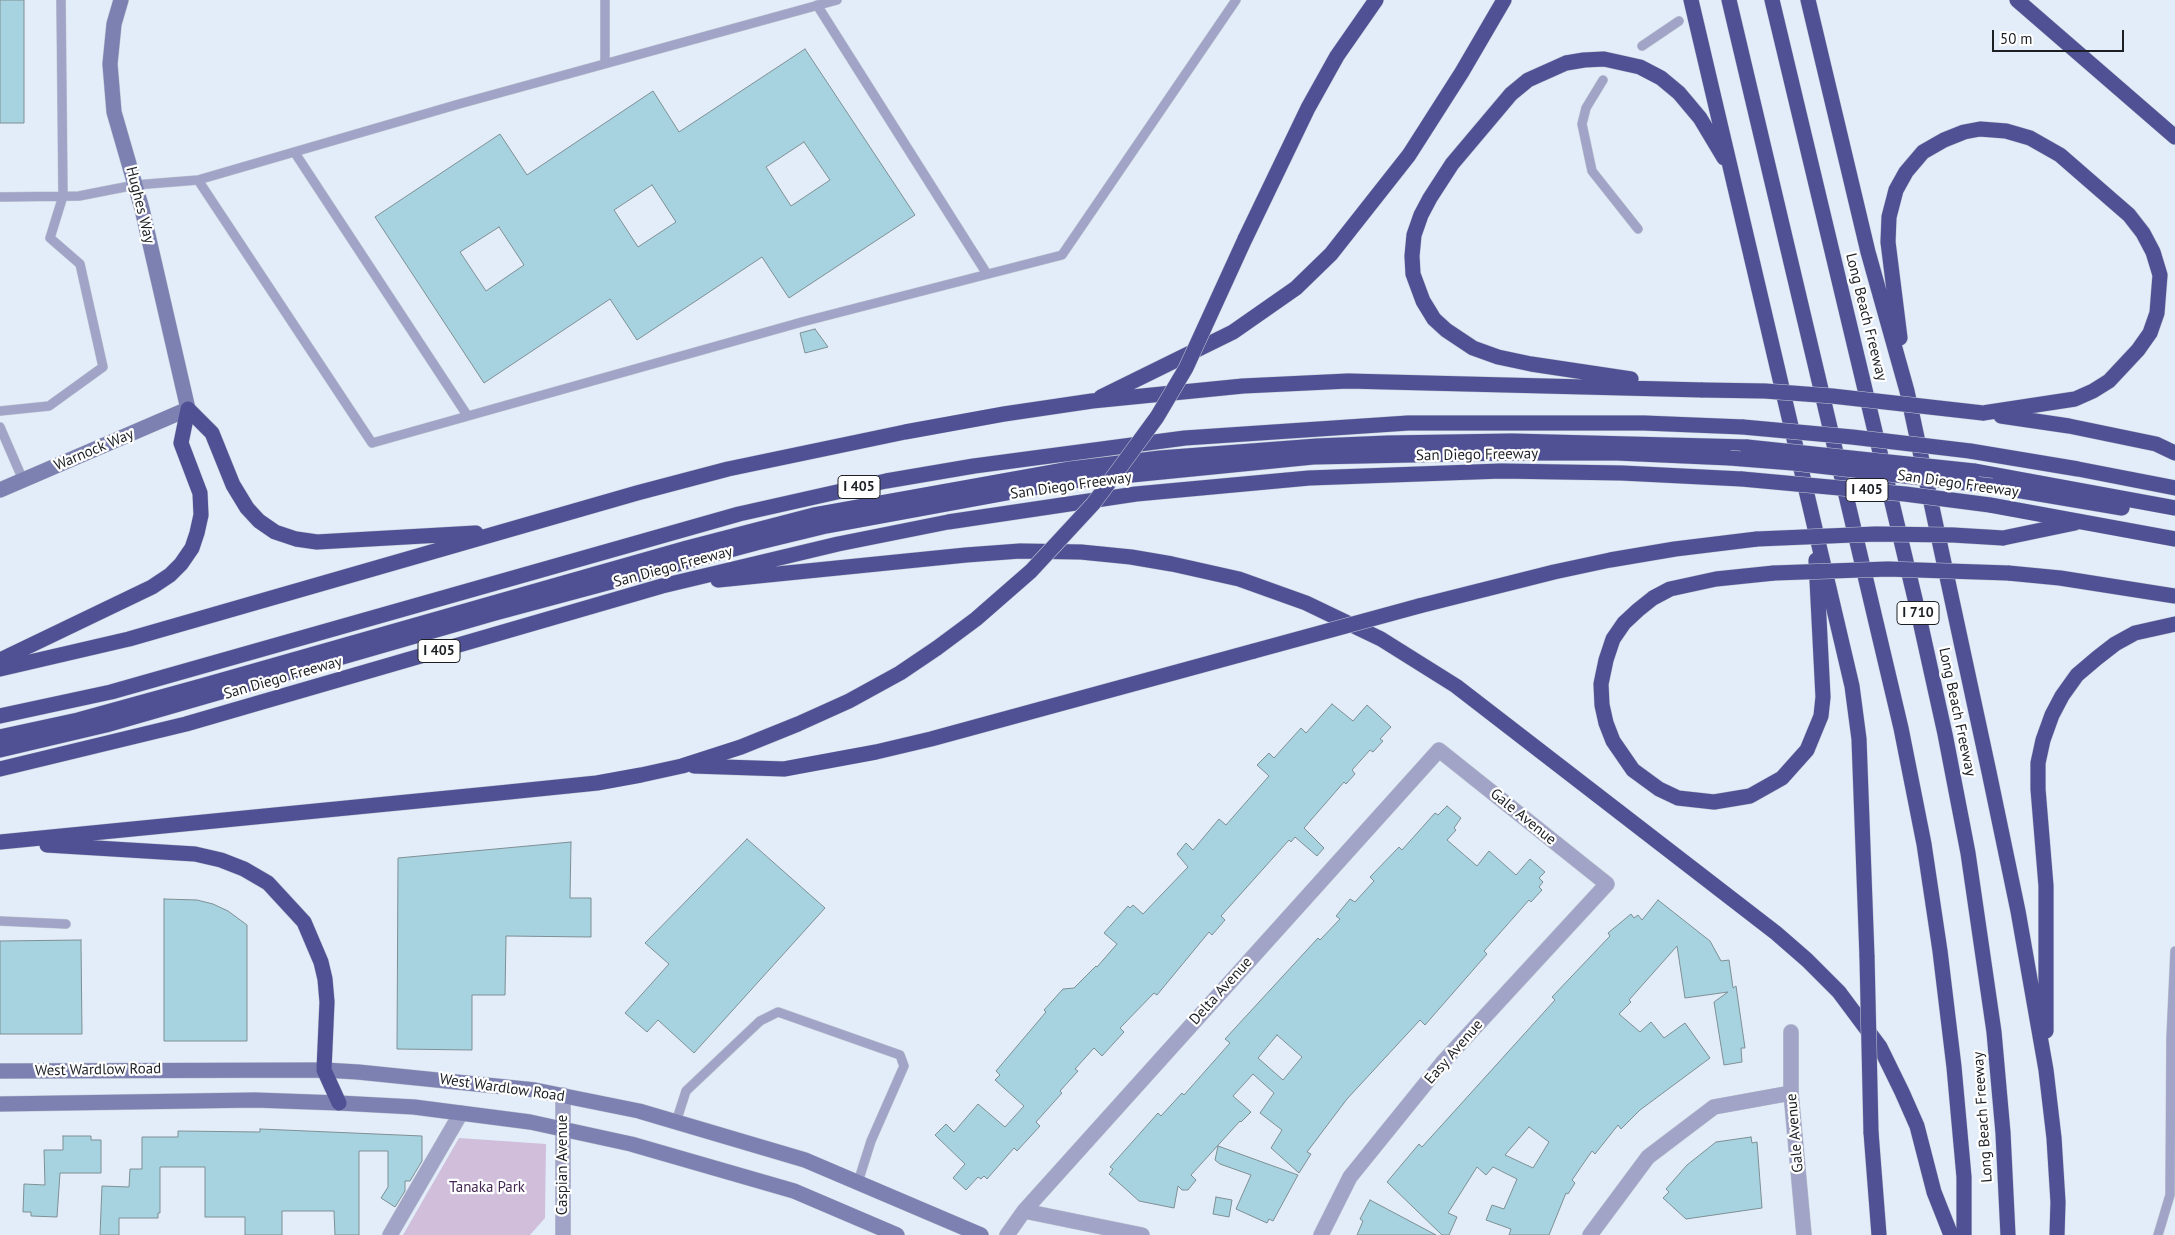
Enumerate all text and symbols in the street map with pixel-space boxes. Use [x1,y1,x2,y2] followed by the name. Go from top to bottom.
[1995,20,2128,52] scale bar
[2000,29,2033,48] text: 50 m
[122,165,158,245] street label: Hughes Way
[1841,251,1891,383] street label: Long Beach Freeway
[51,425,137,475] street label: Warnock Way
[1416,445,1538,465] street label: San Diego Freeway
[1896,467,2020,501] street label: San Diego Freeway
[1009,469,1133,503] street label: San Diego Freeway
[838,476,880,498] road number: I 405
[1846,478,1888,502] road number: I 405
[612,542,734,592] street label: San Diego Freeway
[1897,602,1939,624] road number: I 710
[418,640,460,662] road number: I 405
[1935,646,1979,778] street label: Long Beach Freeway
[222,653,344,703] street label: San Diego Freeway
[1486,785,1560,849] street label: Gale Avenue
[1186,953,1256,1029] street label: Delta Avenue
[1421,1016,1487,1088] street label: Easy Avenue
[1969,1051,1997,1183] street label: Long Beach Freeway
[35,1060,161,1080] street label: West Wardlow Road
[438,1070,566,1106] street label: West Wardlow Road
[1783,1093,1807,1173] street label: Gale Avenue
[554,1115,572,1215] street label: Caspian Avenue
[449,1179,525,1197] park label: Tanaka Park

